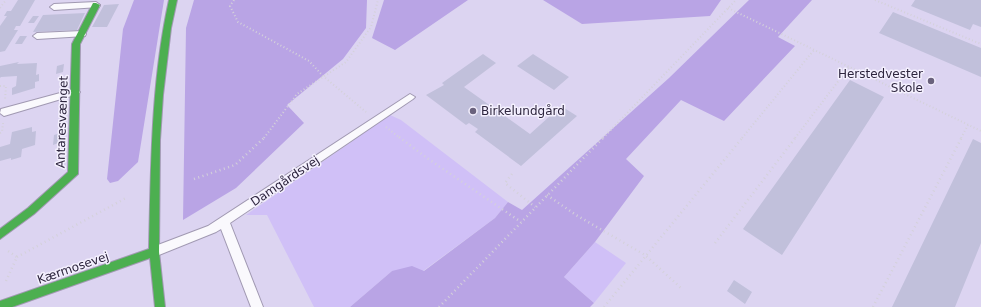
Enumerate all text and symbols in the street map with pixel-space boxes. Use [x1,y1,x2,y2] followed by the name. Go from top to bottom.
[838,67,923,95] place label: Herstedvester Skole
[53,75,71,168] street label: Antaresvænget
[926,76,936,86] marker: Herstedvester Skole
[481,104,565,118] place label: Birkelundgård
[468,106,478,116] marker: Birkelundgård
[248,153,322,209] street label: Damgårdsvej
[35,249,111,287] street label: Kærmosevej

